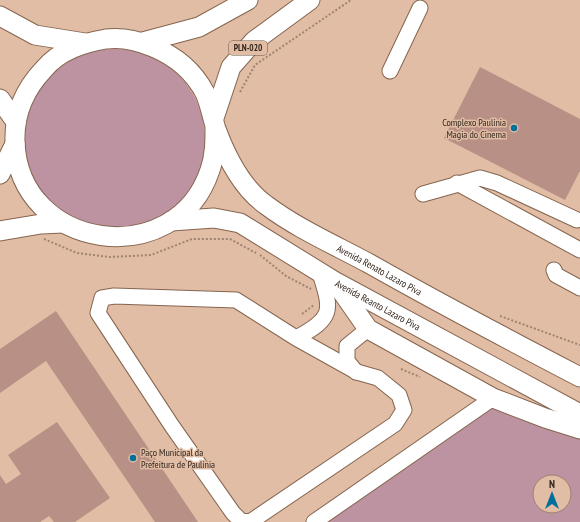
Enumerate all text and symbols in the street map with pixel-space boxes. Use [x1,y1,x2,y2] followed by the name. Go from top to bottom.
[229,41,267,55] road number: PLN-020
[442,116,506,141] place label: Complexo Paulínia Magia do Cinema
[509,123,519,133] marker: Complexo Paulínia Magia do Cinema
[335,242,424,299] street label: Avenida Renato Lazaro Piva
[333,277,423,334] street label: Avenida Reanto Lazaro Piva
[141,446,215,471] place label: Paço Municipal da Prefeitura de Paulínia
[128,453,138,463] marker: Paço Municipal da Prefeitura de Paulínia
[532,474,572,514] north arrow
[549,477,555,491] text: N

